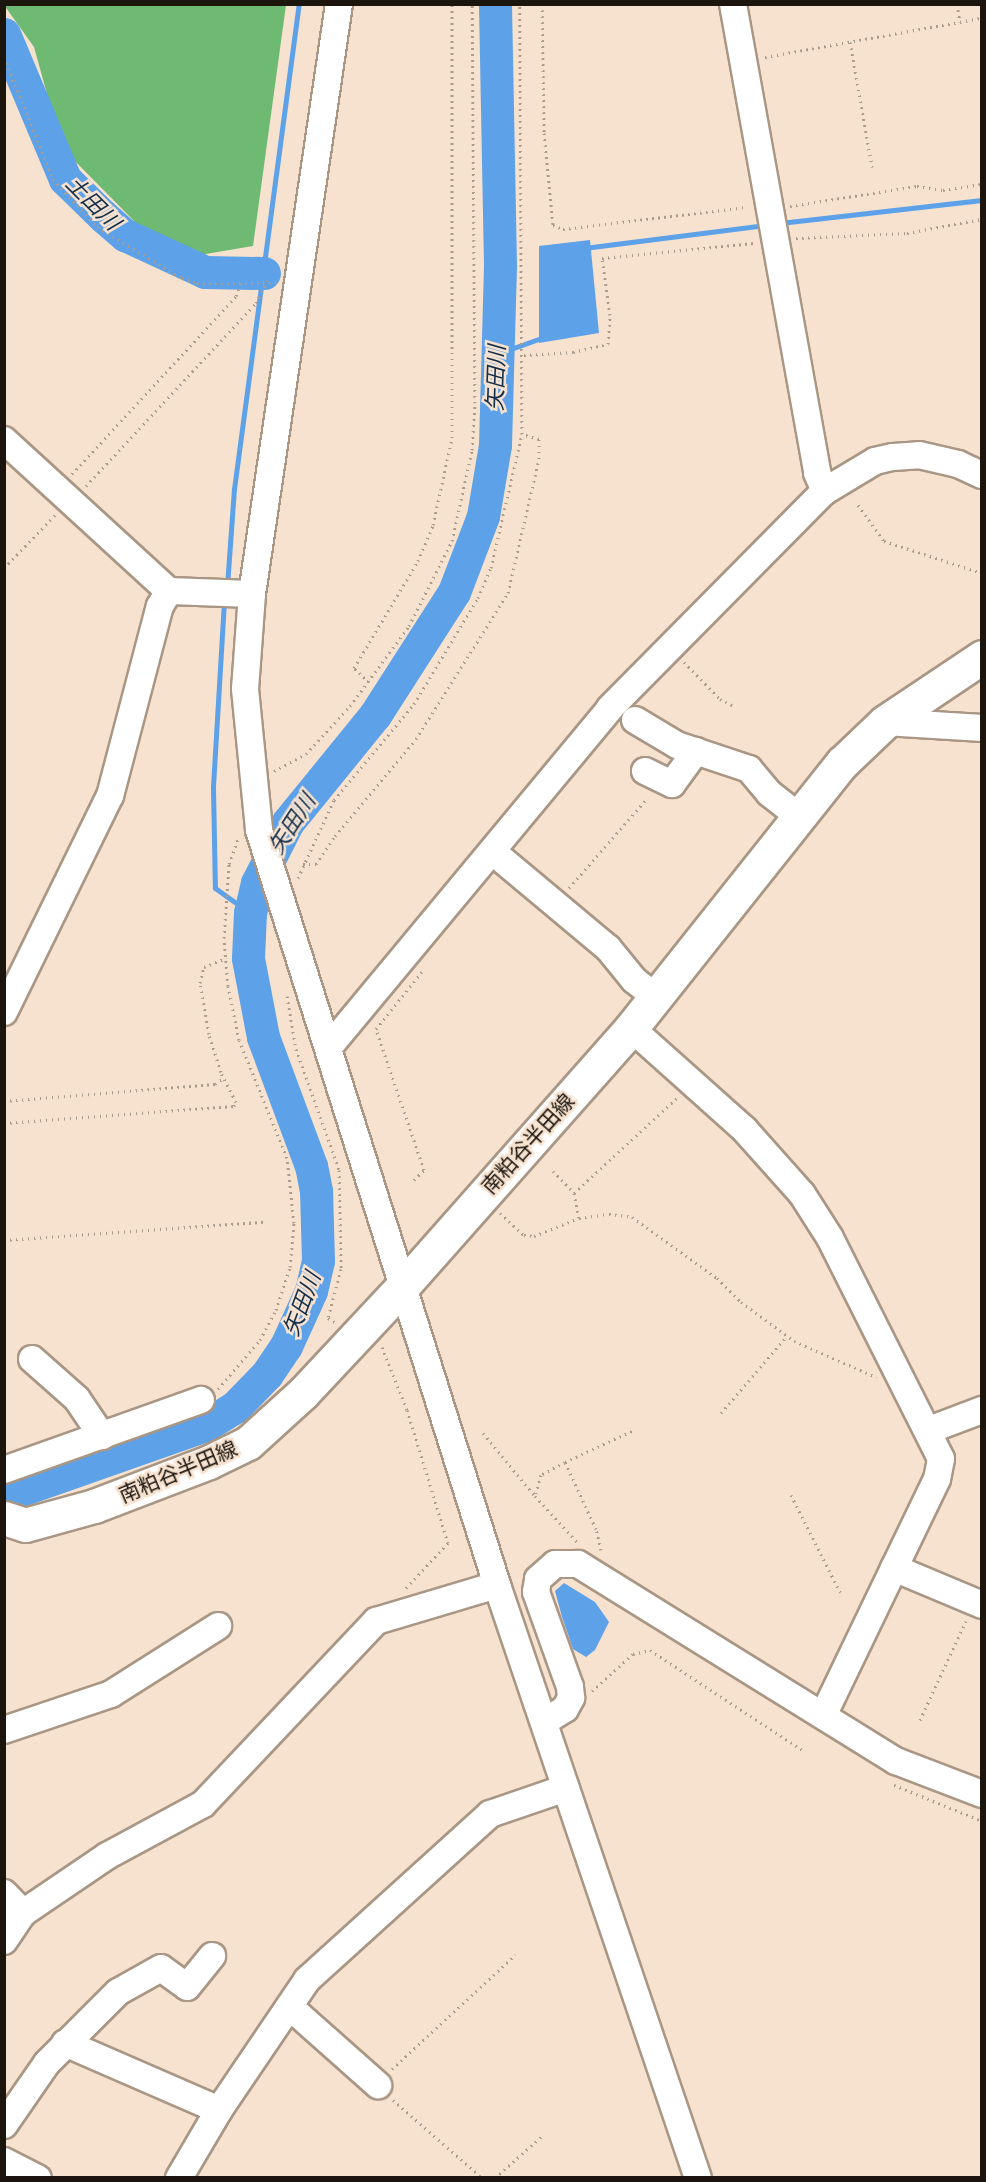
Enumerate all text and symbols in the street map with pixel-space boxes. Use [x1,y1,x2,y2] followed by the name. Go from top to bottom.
[60,170,126,236] water label: 土田川
[482,345,510,411] water label: 矢田川
[263,789,321,859] water label: 矢田川
[476,1089,580,1199] street label: 南粕谷半田線
[278,1268,326,1340] water label: 矢田川
[115,1436,241,1508] street label: 南粕谷半田線

